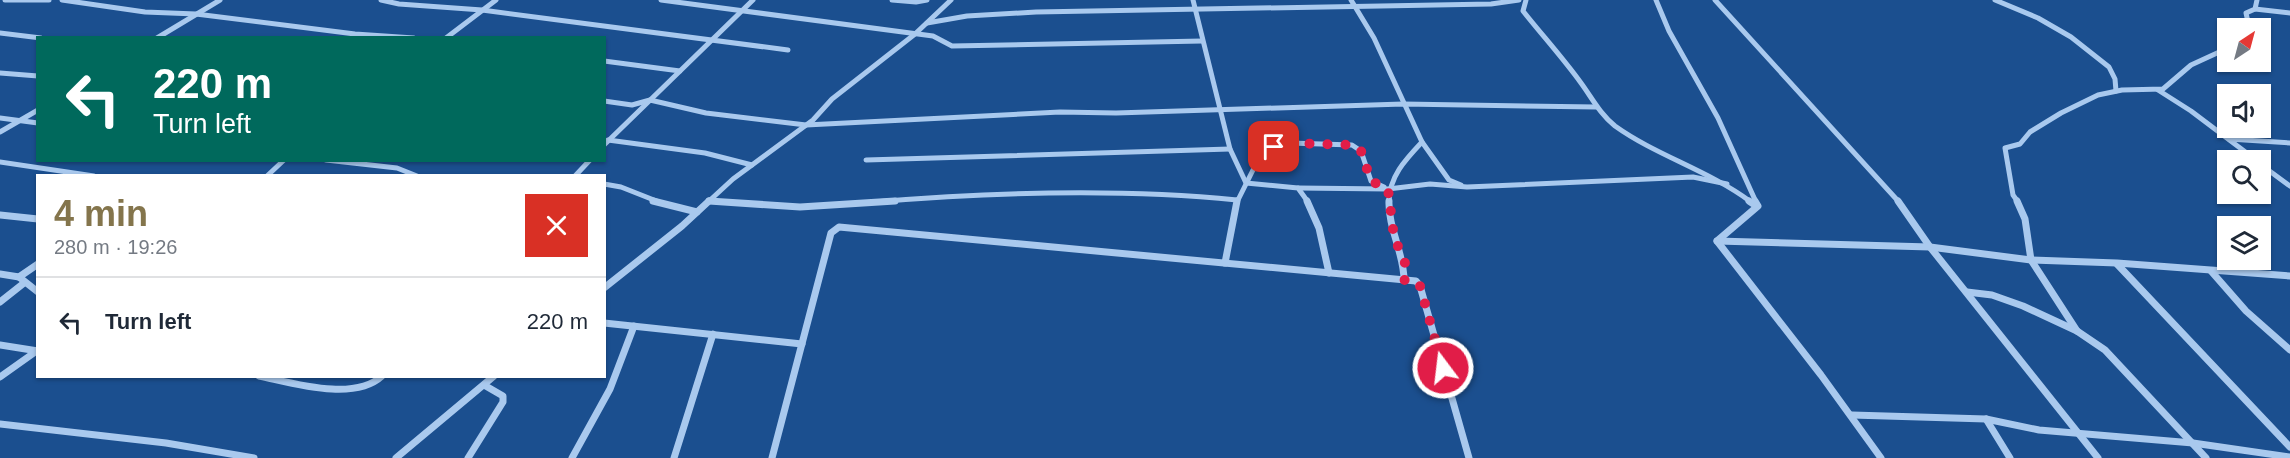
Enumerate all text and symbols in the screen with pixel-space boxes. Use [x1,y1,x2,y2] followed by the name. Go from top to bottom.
[2217,18,2271,72] north arrow
[2217,18,2271,270] map controls
[54,60,132,138] icon: left
[153,60,272,107] text: 220 m
[2217,84,2271,138] button: sound
[153,109,251,139] text: Turn left
[1248,121,1299,172] pin
[1257,130,1290,163] icon: arrive
[2217,150,2271,204] button: search
[54,193,148,234] text: 4 min
[525,194,588,257] button: close
[2217,216,2271,270] button: layers
[54,236,177,258] text: 280 m · 19:26
[54,306,87,339] icon: left
[105,309,191,334] text: Turn left
[527,309,588,334] text: 220 m
[1411,336,1475,400] position arrow

